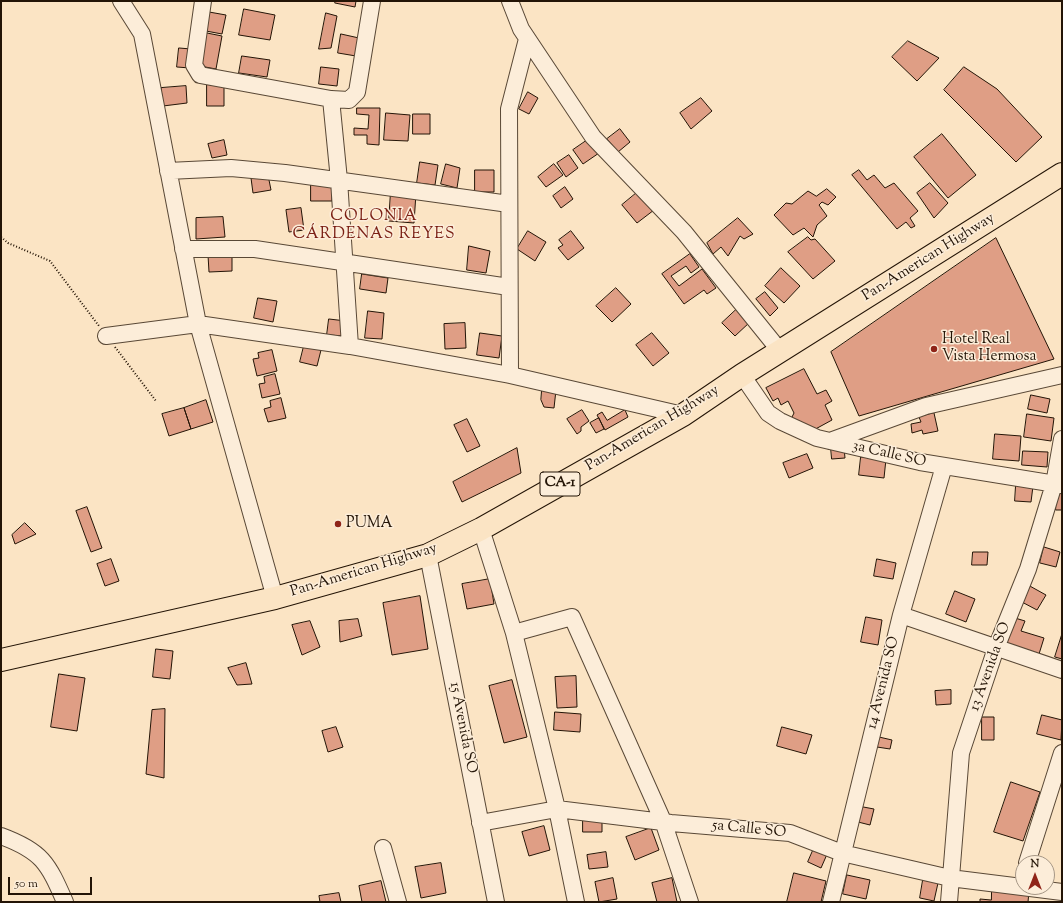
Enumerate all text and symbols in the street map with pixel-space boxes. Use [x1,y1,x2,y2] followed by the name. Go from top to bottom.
[292,207,456,245] district label: COLONIA CÁRDENAS REYES
[860,210,998,306] street label: Pan-American Highway
[942,331,1036,366] place label: Hotel Real Vista Hermosa
[929,344,939,354] marker: Hotel Real Vista Hermosa
[583,382,723,476] street label: Pan-American Highway
[850,438,928,472] street label: 3a Calle SO
[540,472,580,496] road number: CA-1
[346,515,393,533] place label: PUMA
[333,519,343,529] marker: PUMA
[288,540,440,602] street label: Pan-American Highway
[967,620,1015,714] street label: 13 Avenida SO
[864,635,904,731] street label: 14 Avenida SO
[444,681,480,775] street label: 15 Avenida SO
[711,817,787,843] street label: 5a Calle SO
[1015,855,1055,895] north arrow
[1031,856,1039,872] text: N
[10,869,94,895] scale bar
[15,875,38,893] text: 50 m

